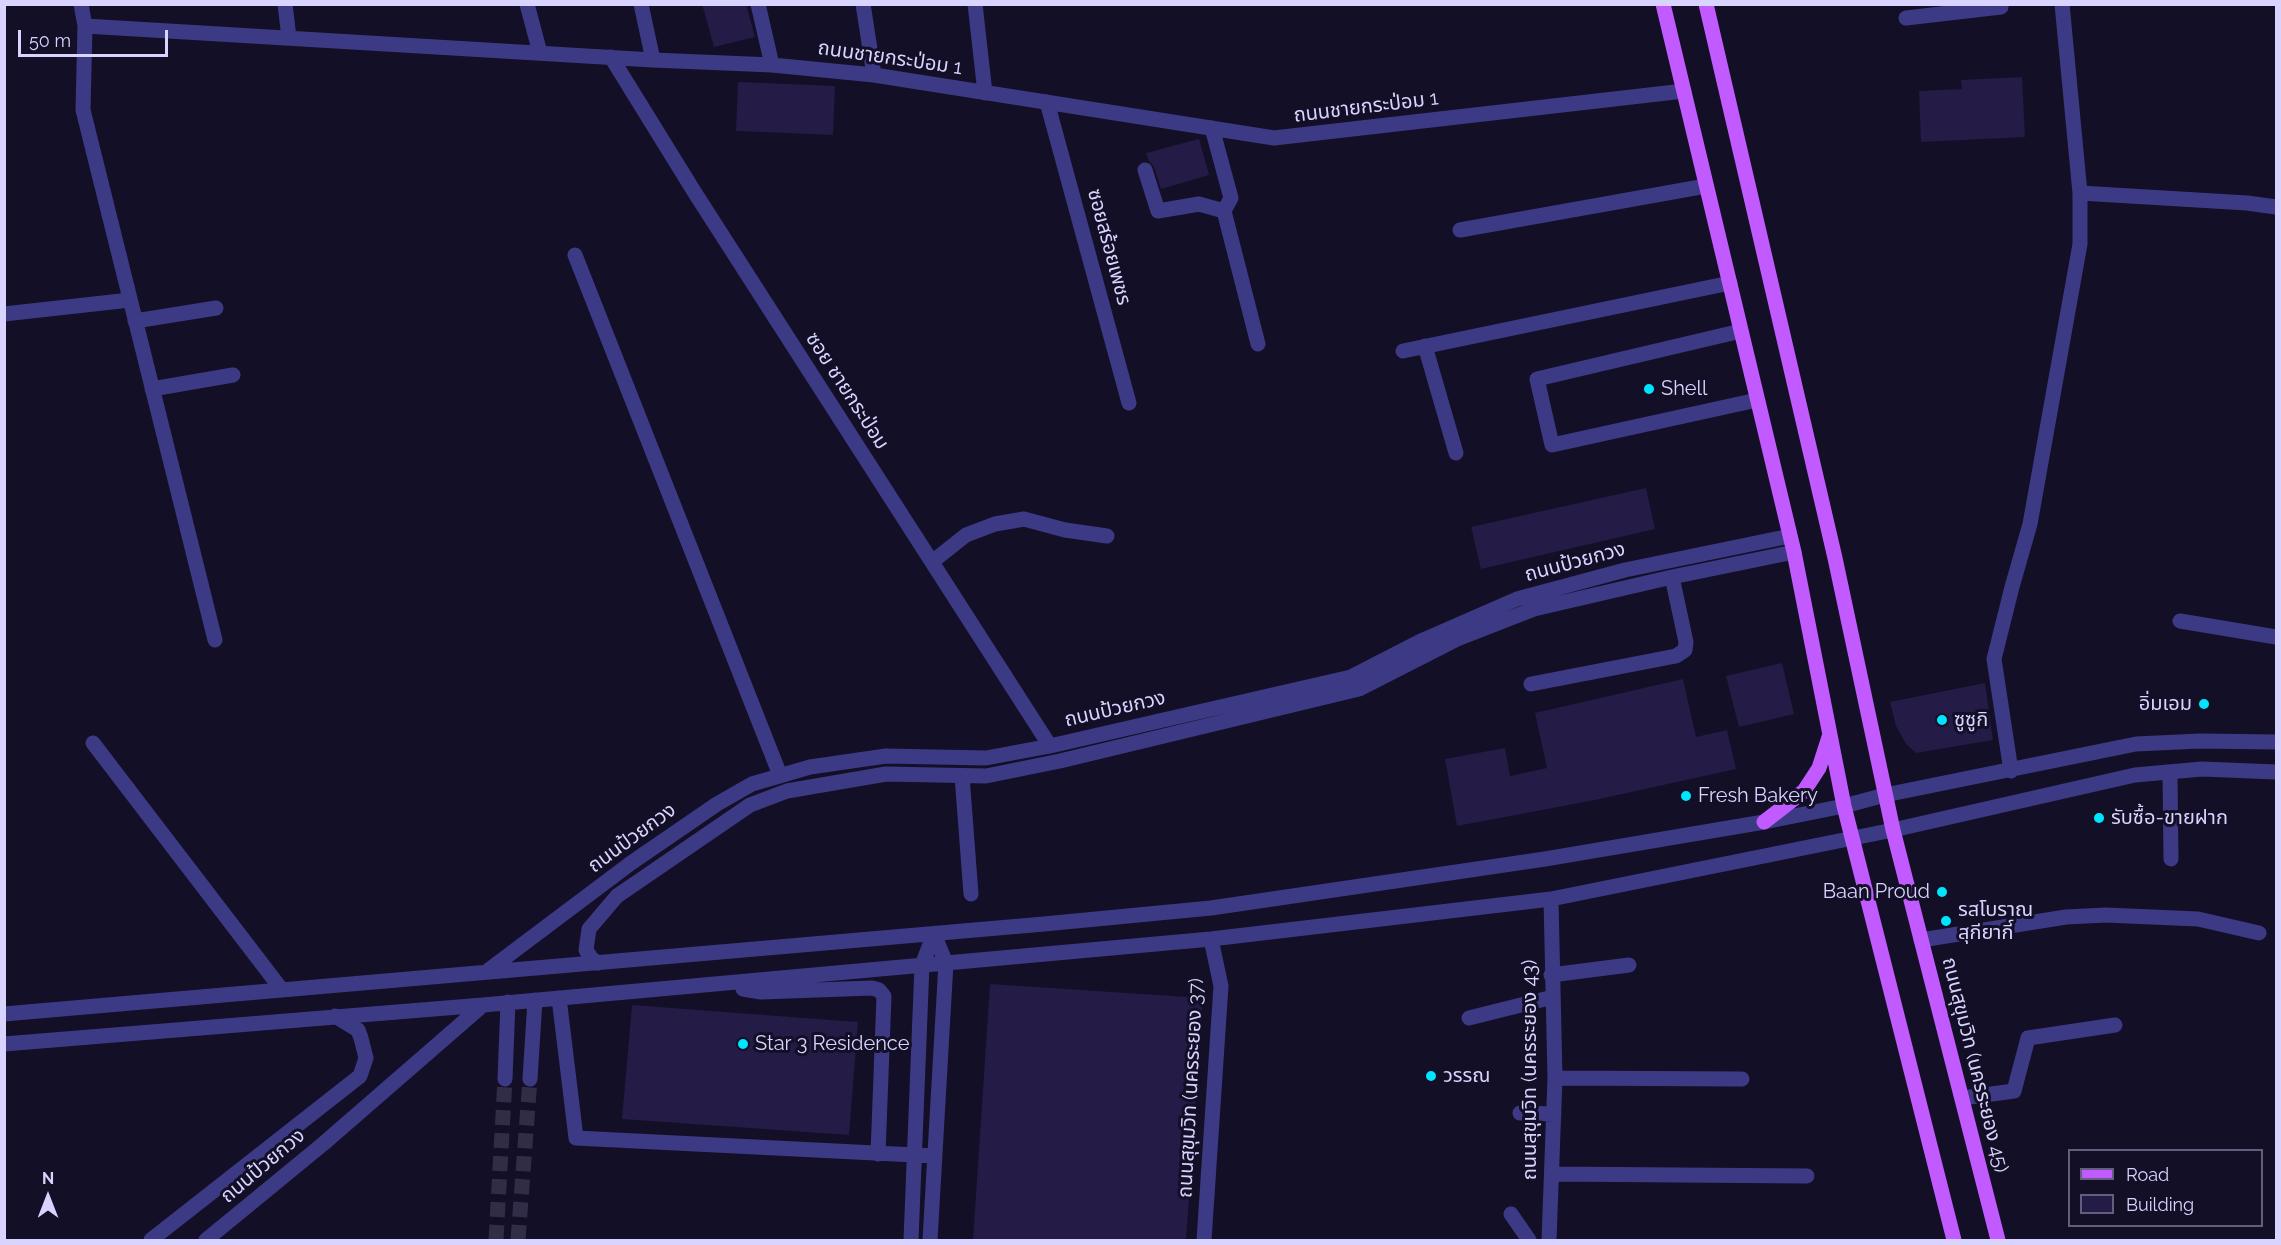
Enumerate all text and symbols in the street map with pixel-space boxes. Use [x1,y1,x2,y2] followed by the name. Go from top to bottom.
[21,18,171,56] scale bar
[29,30,71,51] text: 50 m
[816,36,964,80] street label: ถนนชายกระป่อม 1
[1292,86,1440,128] street label: ถนนชายกระป่อม 1
[1082,186,1136,308] street label: ซอยสร้อยเพชร
[800,328,894,454] street label: ซอย ชายกระป่อม
[1661,377,1707,401] place label: Shell
[1642,382,1656,396] marker: Shell
[1522,537,1628,587] street label: ถนนป้วยกวง
[1062,686,1168,732] street label: ถนนป้วยกวง
[2139,692,2192,716] place label: อิ่มเอม
[2197,697,2211,711] marker: อิ่มเอม
[1954,708,1988,732] place label: ซูซูกิ
[1935,713,1949,727] marker: ซูซูกิ
[1698,784,1818,808] place label: Fresh Bakery
[1679,789,1693,803] marker: Fresh Bakery
[583,798,681,878] street label: ถนนป้วยกวง
[2111,806,2228,830] place label: รับซื้อ-ขายฝาก
[2092,811,2106,825] marker: รับซื้อ-ขายฝาก
[1823,880,1930,904] place label: Baan Proud
[1935,885,1949,899] marker: Baan Proud
[1958,898,2033,945] place label: รสโบราณ สุกียากี์
[1939,914,1953,928] marker: รสโบราณ สุกียากี์
[1937,955,2013,1175] street label: ถนนสุขุมวิท (นครระยอง 45)
[1518,960,1542,1180] street label: ถนนสุขุมวิท (นครระยอง 43)
[1173,977,1209,1199] street label: ถนนสุขุมวิท (นครระยอง 37)
[755,1032,909,1056] place label: Star 3 Residence
[736,1037,750,1051] marker: Star 3 Residence
[1443,1064,1491,1088] place label: วรรณ
[1424,1069,1438,1083] marker: วรรณ
[216,1124,310,1208] street label: ถนนป้วยกวง
[2068,1149,2263,1227] legend
[2126,1164,2169,1185] text: Road
[18,1167,78,1227] north arrow
[42,1169,54,1188] text: N
[2126,1194,2194,1215] text: Building

